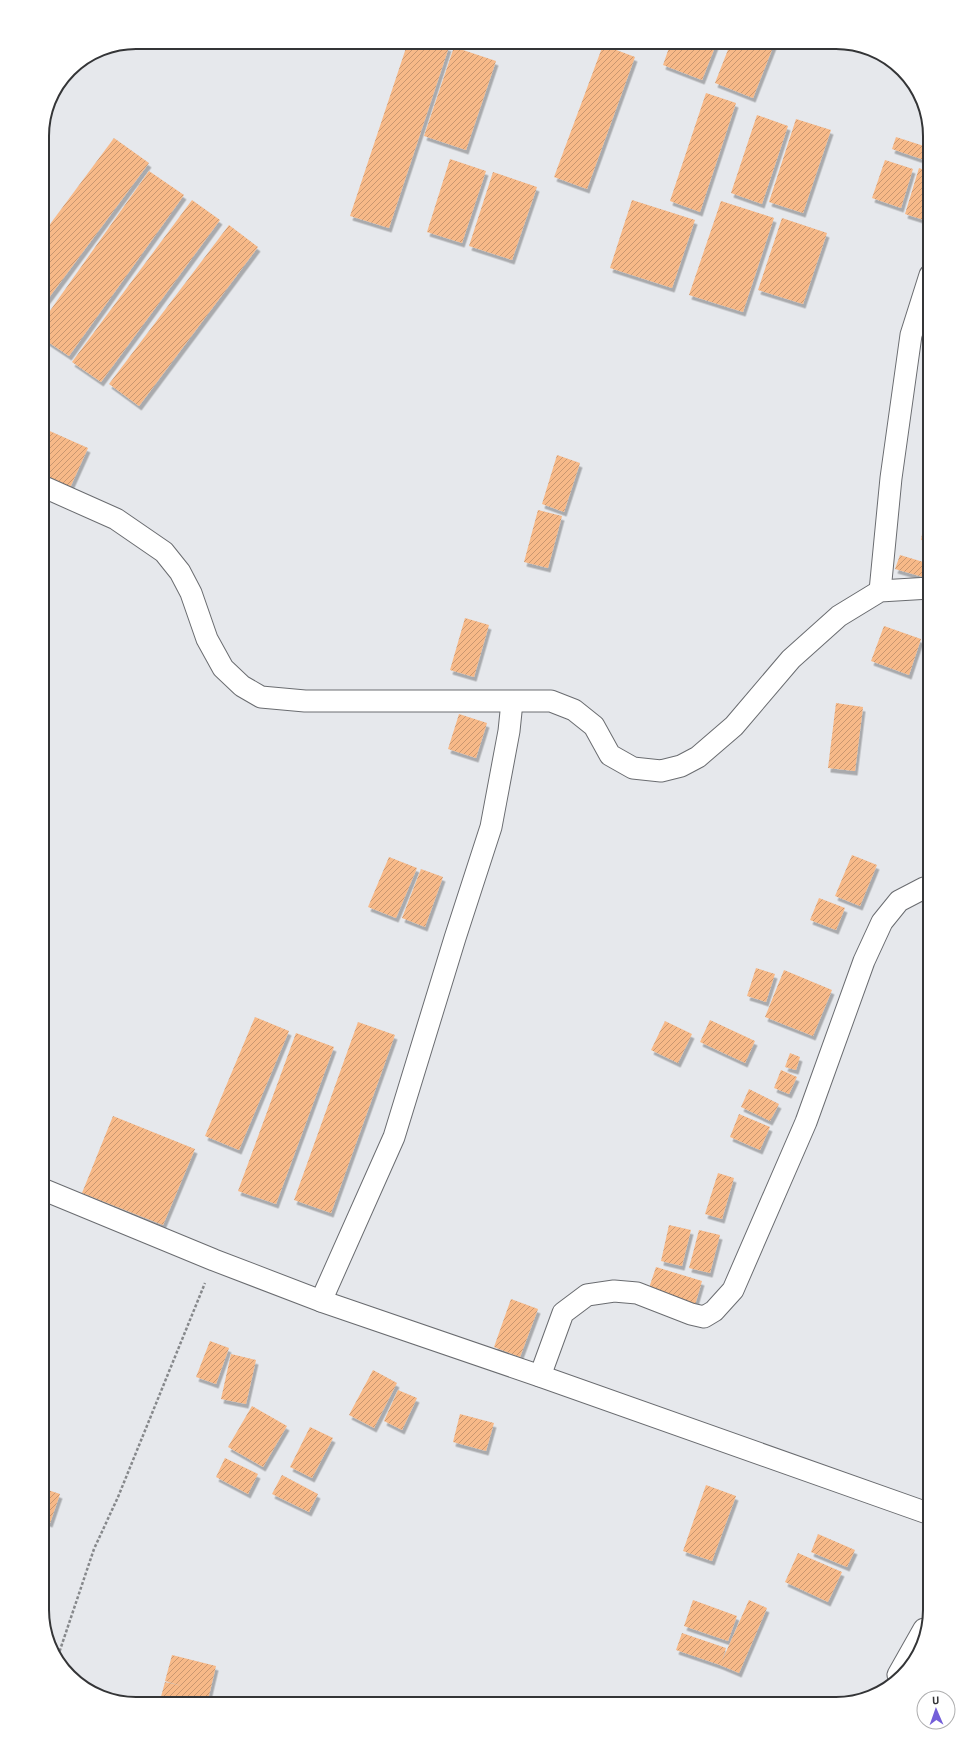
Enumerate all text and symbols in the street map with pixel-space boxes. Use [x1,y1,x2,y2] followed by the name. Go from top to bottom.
[916,1690,956,1730] north arrow
[932,1692,940,1708] text: U

